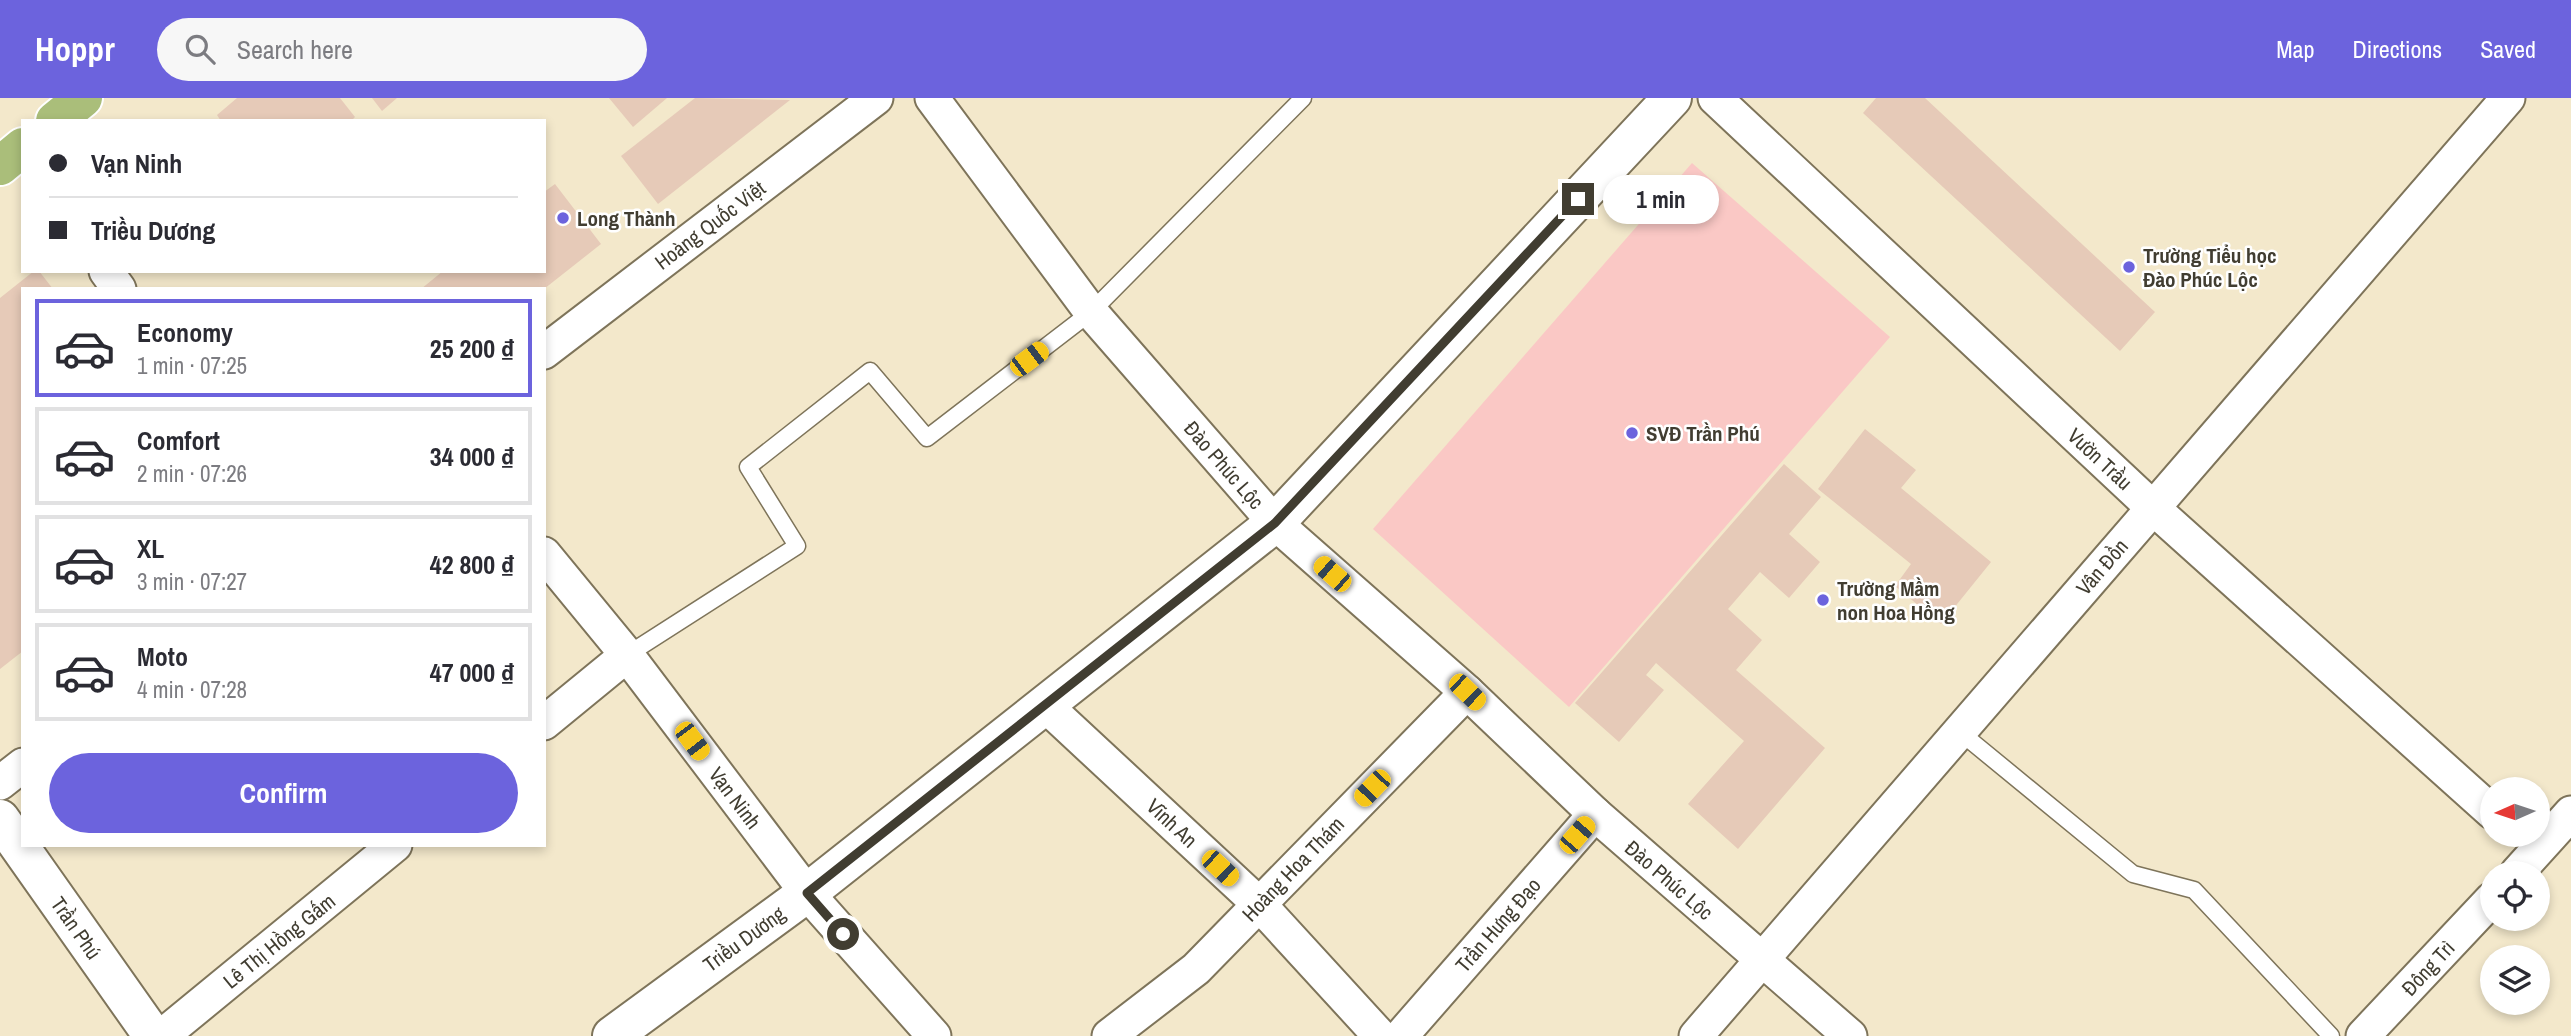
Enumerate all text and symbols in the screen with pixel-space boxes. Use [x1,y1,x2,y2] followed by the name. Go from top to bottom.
[157,18,647,81] search box
[35,27,115,71] text: Hoppr
[181,30,219,68] icon: search
[237,32,353,67] text: Search here
[2276,33,2314,65] text: Map
[2352,33,2442,65] text: Directions
[2480,33,2536,65] text: Saved
[91,146,182,181] text: Vạn Ninh
[649,174,772,276] street label: Hoàng Quốc Việt
[1602,174,1718,224] callout: 1 min
[1562,183,1594,215] route end
[1636,184,1686,215] text: 1 min
[577,204,676,233] place label: Long Thành
[555,210,571,226] marker: Long Thành
[91,213,215,248] text: Triều Dương
[2143,241,2277,294] place label: Trường Tiểu học Đào Phúc Lộc
[2121,259,2137,275] marker: Trường Tiểu học Đào Phúc Lộc
[137,315,233,350] text: Economy
[53,317,116,380] icon: car
[430,331,514,366] text: 25 200 ₫
[1006,338,1053,380] car
[137,350,247,381] text: 1 min · 07:25
[1178,415,1270,515] street label: Đào Phúc Lộc
[1646,419,1760,448] place label: SVĐ Trần Phú
[2061,422,2139,496] street label: Vườn Trầu
[137,423,220,458] text: Comfort
[53,425,116,488] icon: car
[1624,425,1640,441] marker: SVĐ Trần Phú
[430,439,514,474] text: 34 000 ₫
[137,458,247,489] text: 2 min · 07:26
[137,531,164,566] text: XL
[53,533,116,596] icon: car
[2069,533,2135,601] street label: Vân Đồn
[430,547,514,582] text: 42 800 ₫
[1310,552,1355,596] car
[137,566,247,597] text: 3 min · 07:27
[1837,574,1955,627] place label: Trường Mầm non Hoa Hồng
[1815,592,1831,608] marker: Trường Mầm non Hoa Hồng
[137,639,188,674] text: Moto
[53,641,116,704] icon: car
[430,655,514,690] text: 47 000 ₫
[1445,670,1490,714] car
[137,674,247,705] text: 4 min · 07:28
[671,718,714,764] car
[49,753,518,833] button: Confirm
[702,761,768,835] street label: Vạn Ninh
[1350,766,1395,810] car
[2480,777,2550,847] north arrow
[2480,777,2550,1015] map controls
[1140,792,1204,854] street label: Vĩnh An
[1235,810,1351,928] street label: Hoàng Hoa Thám
[1556,812,1599,858] car
[1619,834,1719,926] street label: Đào Phúc Lộc
[1198,846,1243,890] car
[2480,861,2550,931] button: locate
[1449,871,1547,979] street label: Trần Hưng Đạo
[217,887,341,995] street label: Lê Thị Hồng Gấm
[44,891,108,965] street label: Trần Phú
[697,899,791,979] street label: Triều Dương
[827,918,859,950] route start
[2395,934,2461,1002] street label: Đông Trì
[2480,945,2550,1015] button: layers

